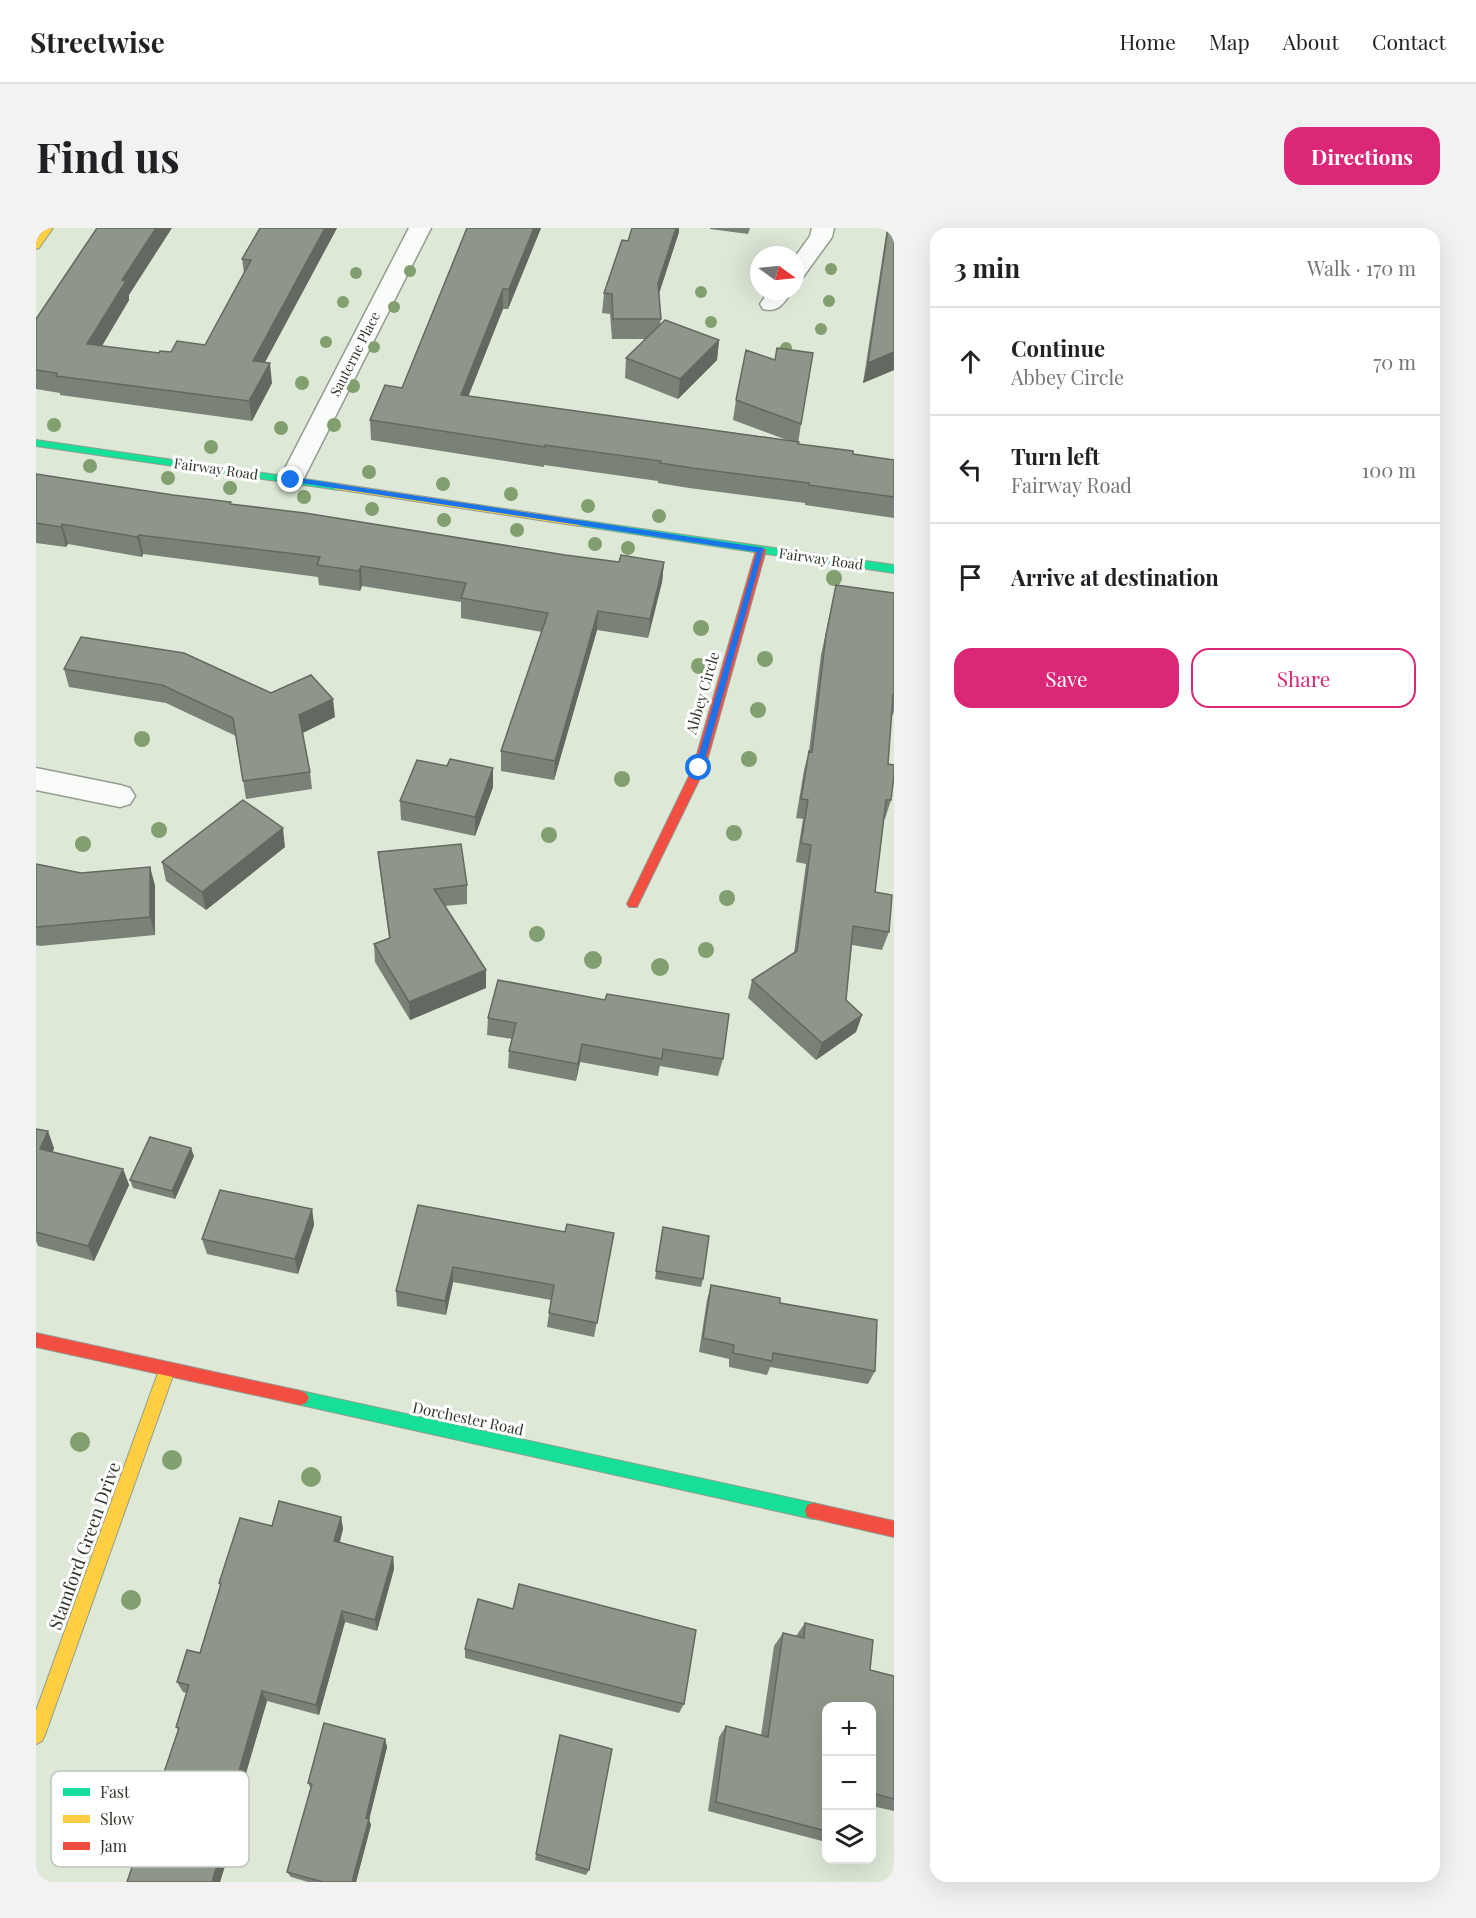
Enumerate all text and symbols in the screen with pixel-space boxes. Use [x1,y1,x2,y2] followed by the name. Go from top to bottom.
[30,23,165,60] text: Streetwise
[1120,27,1176,55] text: Home
[1209,27,1250,55] text: Map
[1283,27,1339,55] text: About
[1372,27,1446,55] text: Contact
[1284,127,1440,185] button: Directions
[36,128,180,184] text: Find us
[750,246,804,300] north arrow
[954,250,1020,285] text: 3 min
[1307,254,1416,281] text: Walk · 170 m
[325,308,384,399] street label: Sauterne Place
[1011,333,1105,363] text: Continue
[954,345,987,378] icon: ahead
[1373,348,1416,375] text: 70 m
[1011,363,1124,390] text: Abbey Circle
[1011,441,1100,471] text: Turn left
[173,453,259,484] street label: Fairway Road
[954,453,987,486] icon: left
[1362,456,1416,483] text: 100 m
[277,466,303,492] route end
[1011,471,1132,498] text: Fairway Road
[778,543,864,574] street label: Fairway Road
[954,561,987,594] icon: arrive
[1011,562,1219,592] text: Arrive at destination
[954,648,1179,708] button: Save
[1191,648,1416,708] button: Share
[680,649,723,737] street label: Abbey Circle
[685,754,711,780] route start
[411,1396,526,1440] street label: Dorchester Road
[43,1458,126,1633] street label: Stamford Green Drive
[822,1702,876,1864] map controls
[822,1702,876,1756] button: +
[822,1756,876,1810] button: −
[51,1771,249,1867] legend
[100,1781,130,1802] text: Fast
[100,1808,135,1829] text: Slow
[822,1810,876,1864] button: layers
[99,1835,127,1856] text: Jam

